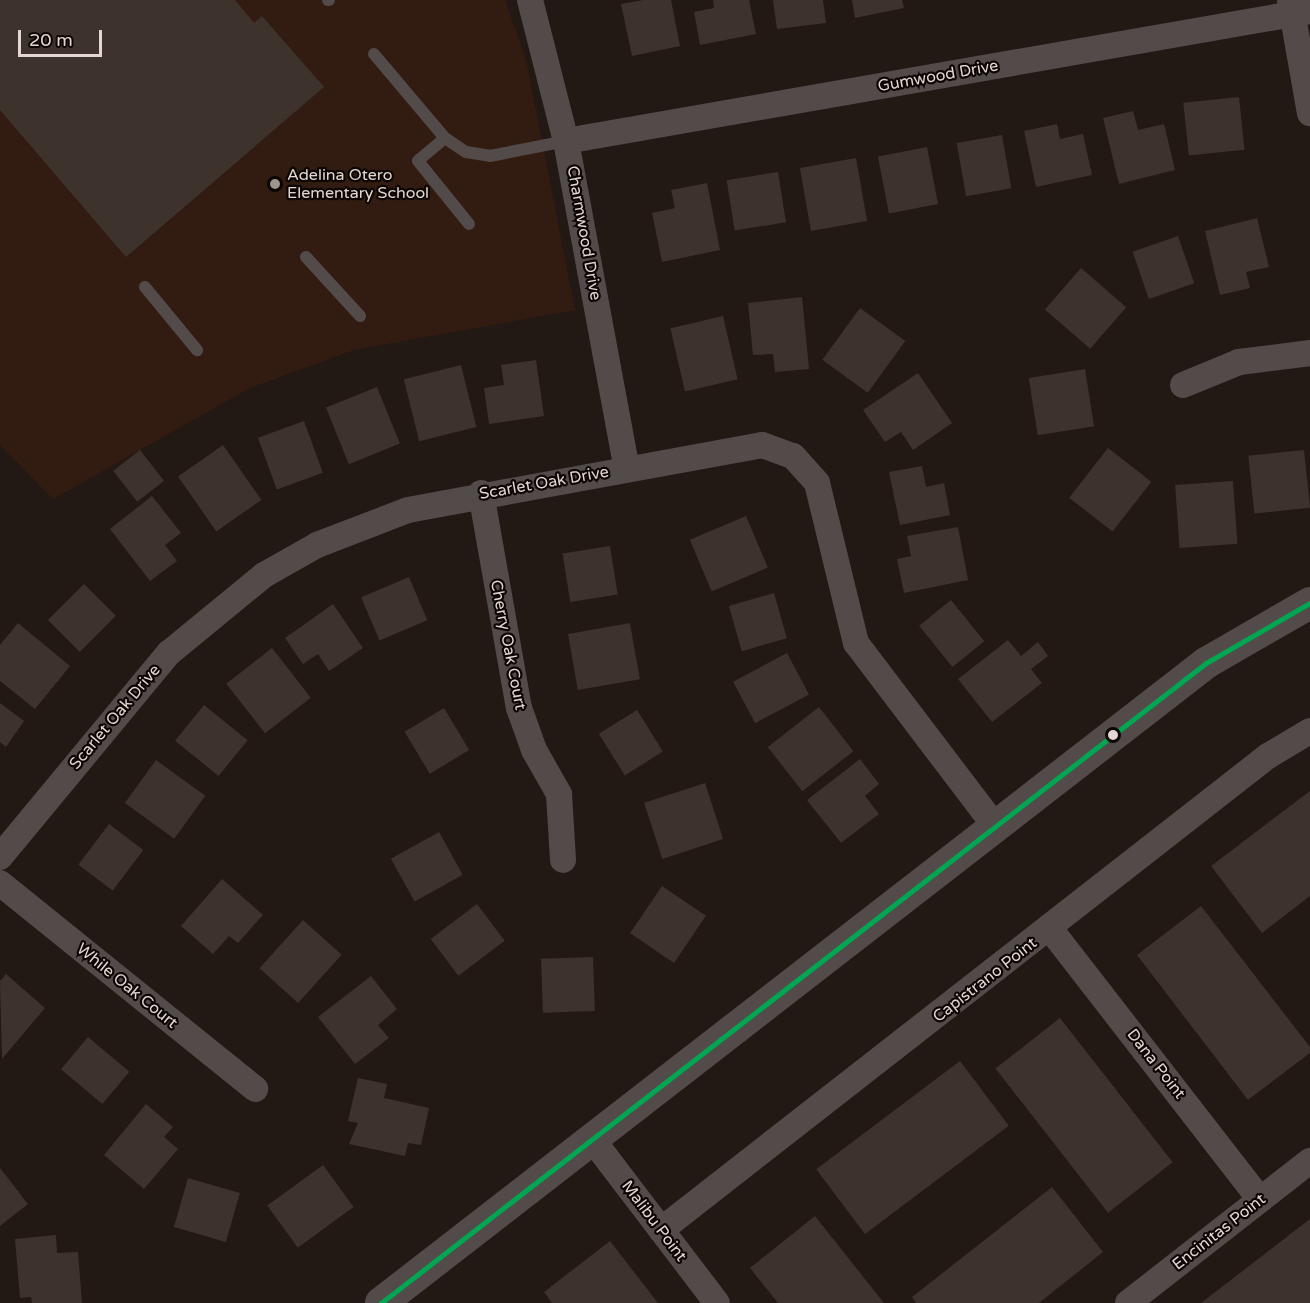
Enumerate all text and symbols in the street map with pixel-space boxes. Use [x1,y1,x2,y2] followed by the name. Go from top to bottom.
[21,18,105,56] scale bar
[29,29,73,51] text: 20 m
[876,56,1000,96] street label: Gumwood Drive
[563,164,605,302] street label: Charmwood Drive
[287,165,429,203] place label: Adelina Otero Elementary School
[268,177,282,191] marker: Adelina Otero Elementary School
[478,462,610,504] street label: Scarlet Oak Drive
[486,578,530,712] street label: Cherry Oak Court
[66,661,164,773] street label: Scarlet Oak Drive
[1107,729,1119,741] unlabelled marker
[929,933,1041,1027] street label: Capistrano Point
[73,939,181,1033] street label: While Oak Court
[1123,1025,1189,1103] street label: Dana Point
[617,1177,691,1265] street label: Malibu Point
[1169,1190,1269,1274] street label: Encinitas Point

